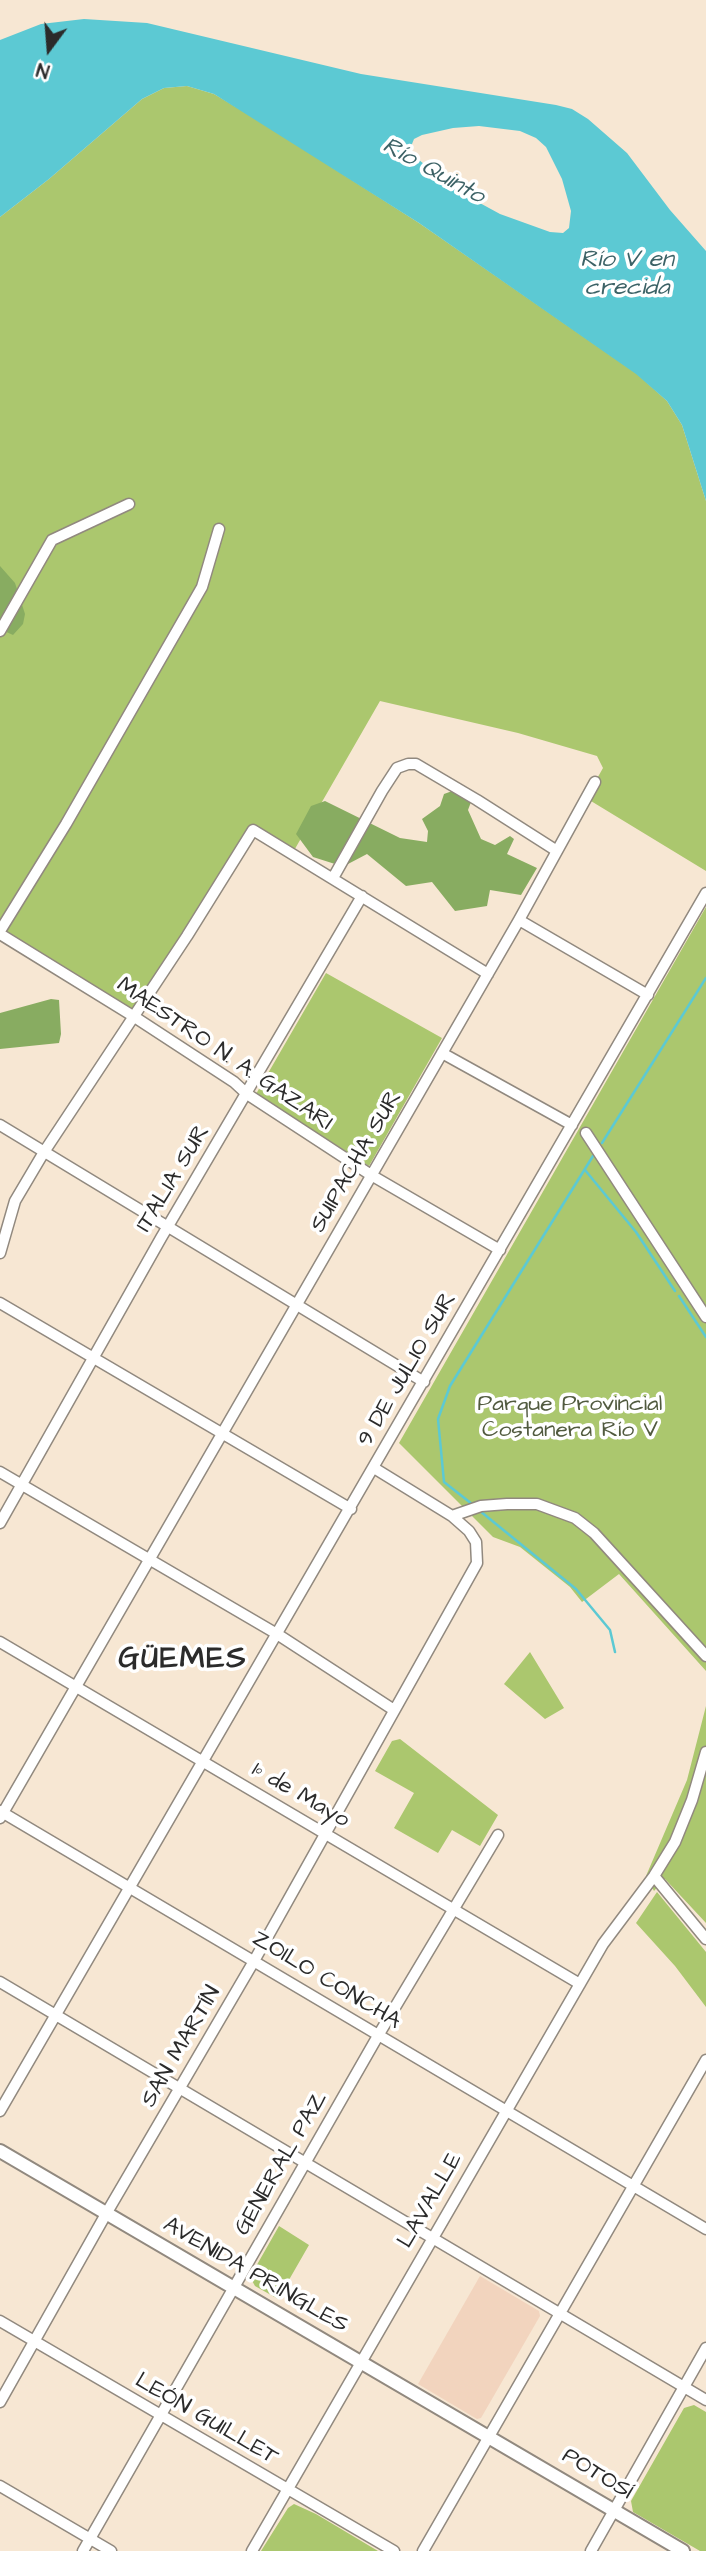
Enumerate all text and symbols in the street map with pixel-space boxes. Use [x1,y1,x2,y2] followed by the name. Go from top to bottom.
[14,14,84,84] north arrow
[34,55,53,84] text: N
[377,132,489,212] water label: Río Quinto
[580,247,674,303] water label: Río V en crecida
[111,972,337,1138] street label: MAESTRO N. A. GAZARI
[305,1086,409,1238] street label: SUIPACHA SUR
[131,1120,217,1238] street label: ITALIA SUR
[353,1288,463,1452] street label: 9 DE JULIO SUR
[478,1391,662,1445] park label: Parque Provincial Costanera Río V
[119,1643,247,1679] district label: GÜEMES
[246,1757,354,1835] street label: 1º de Mayo
[247,1926,405,2036] street label: ZOILO CONCHA
[136,1981,228,2113] street label: SAN MARTÍN
[230,2087,334,2241] street label: GENERAL PAZ
[393,2149,469,2253] street label: LAVALLE
[158,2212,352,2340] street label: AVENIDA PRINGLES
[130,2368,282,2472] street label: LEÓN GUILLET
[556,2443,638,2507] street label: POTOSÍ

